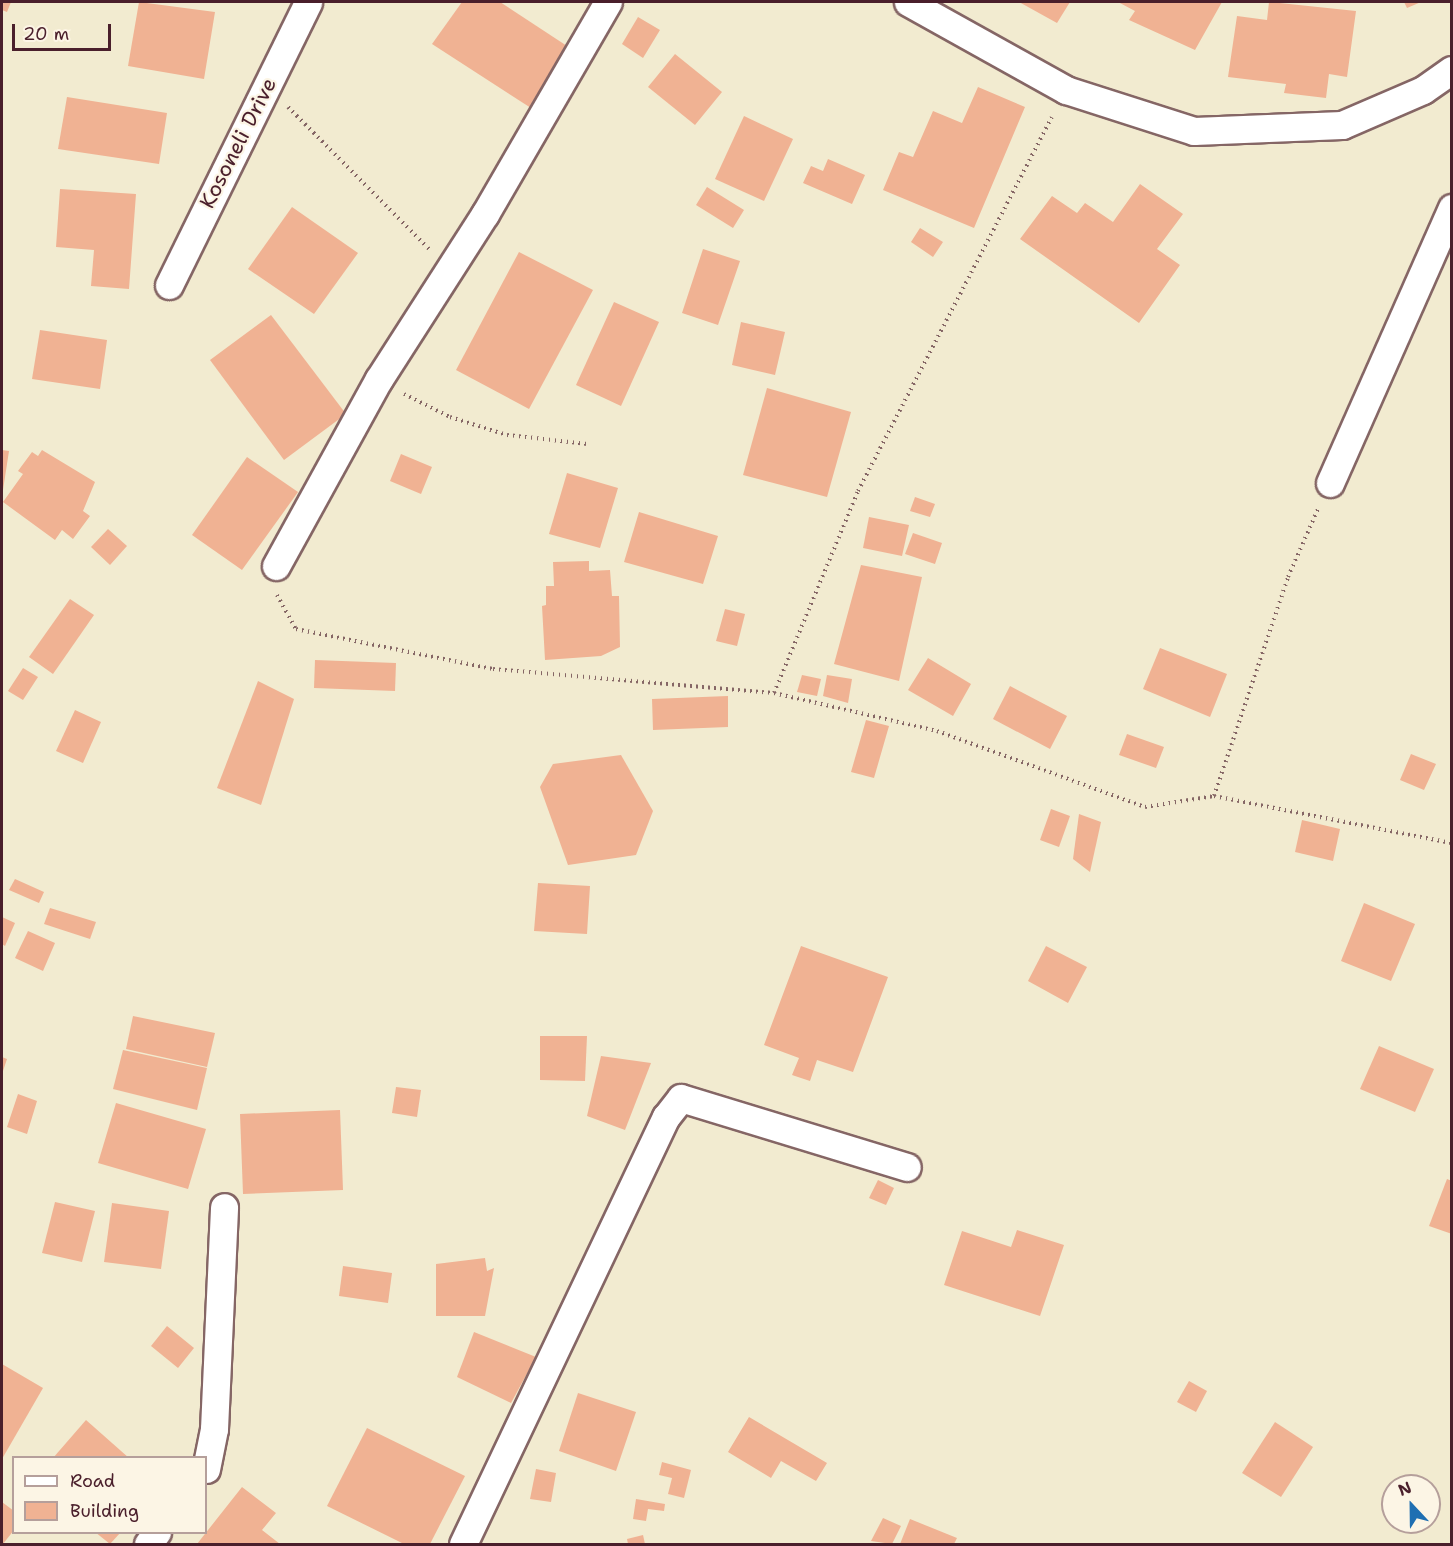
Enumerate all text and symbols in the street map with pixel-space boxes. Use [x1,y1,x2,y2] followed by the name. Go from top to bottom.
[15,12,114,50] scale bar
[23,22,69,46] text: 20 m
[194,74,282,212] street label: Kosoneli Drive
[12,1456,207,1534] legend
[70,1469,115,1493] text: Road
[1381,1474,1441,1534] north arrow
[1395,1477,1415,1501] text: N
[70,1499,139,1523] text: Building

